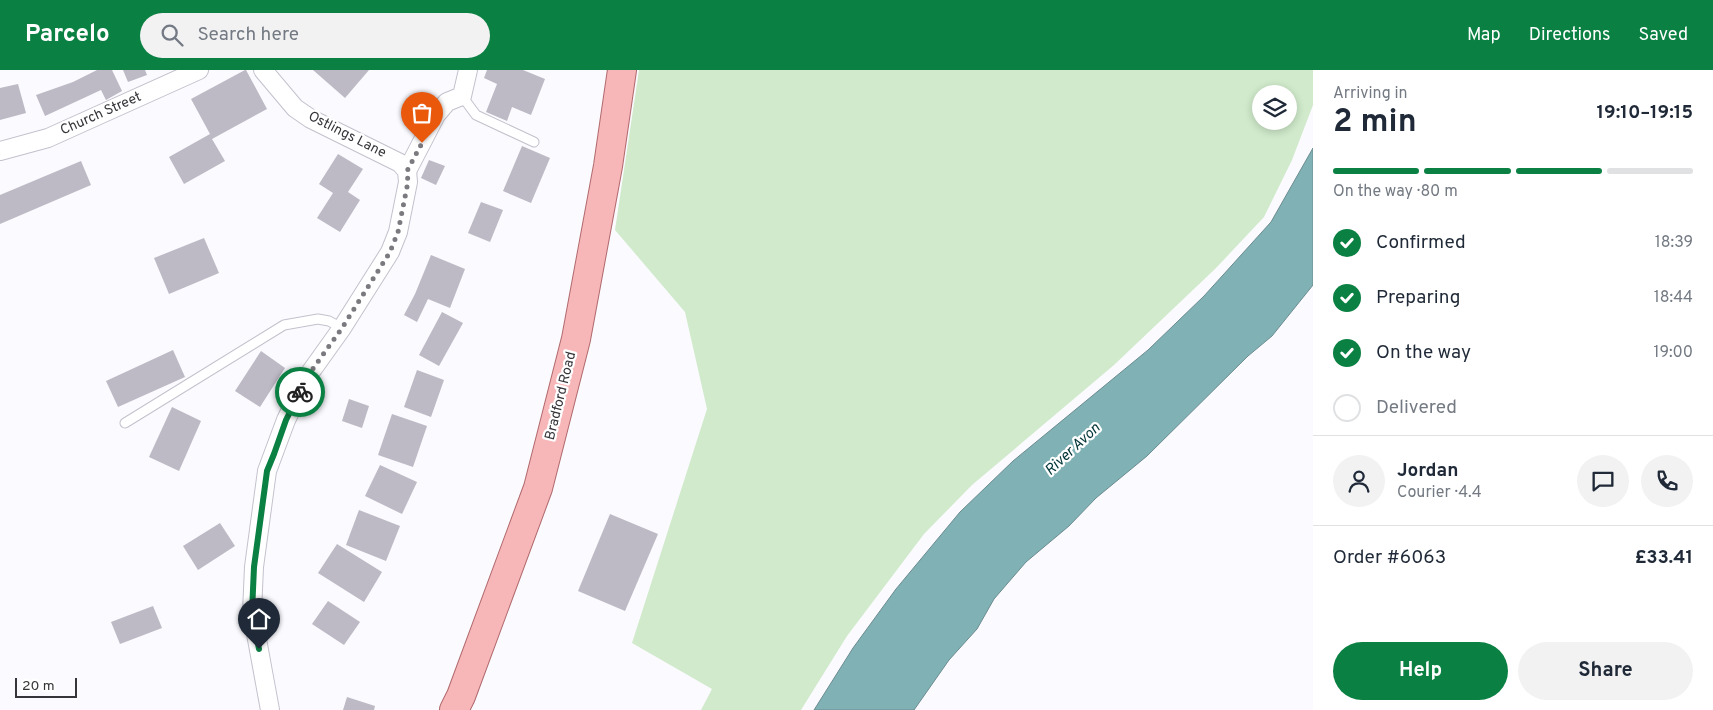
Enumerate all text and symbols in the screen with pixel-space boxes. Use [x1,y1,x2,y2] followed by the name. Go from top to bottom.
[140,13,490,58] search box
[25,20,110,50] text: Parcelo
[158,21,186,49] icon: search
[198,23,299,47] text: Search here
[1467,24,1501,47] text: Map
[1529,24,1611,47] text: Directions
[1639,24,1688,47] text: Saved
[1333,84,1408,104] text: Arriving in
[1252,85,1297,130] map controls
[1252,85,1297,130] button: layers
[58,89,144,139] street label: Church Street
[401,92,443,143] pin
[408,99,436,127] icon: bag
[1596,101,1693,125] text: 19:10–19:15
[1333,103,1417,143] text: 2 min
[305,108,389,162] street label: Ostlings Lane
[1333,182,1458,202] text: On the way · 80 m
[1333,229,1361,257] icon: check
[1376,231,1466,255] text: Confirmed
[1655,233,1693,253] text: 18:39
[1333,284,1361,312] icon: check
[1376,286,1460,310] text: Preparing
[1654,288,1693,308] text: 18:44
[1333,339,1361,367] icon: check
[1376,341,1471,365] text: On the way
[1653,343,1693,363] text: 19:00
[542,350,580,442] street label: Bradford Road
[275,367,325,417] courier
[286,378,314,406] icon: bike
[1376,396,1457,420] text: Delivered
[1041,419,1105,481] water label: River Avon
[1333,455,1385,507] button: person
[1577,455,1629,507] button: chat
[1641,455,1693,507] button: phone
[1397,459,1459,483] text: Jordan
[1397,483,1482,503] text: Courier · 4.4
[1333,546,1446,570] text: Order #6063
[1635,546,1693,570] text: £33.41
[238,598,280,649] pin
[245,605,273,633] icon: home
[1333,642,1508,700] button: Help
[1518,642,1693,700] button: Share
[15,675,78,698] scale bar
[22,678,55,695] text: 20 m

